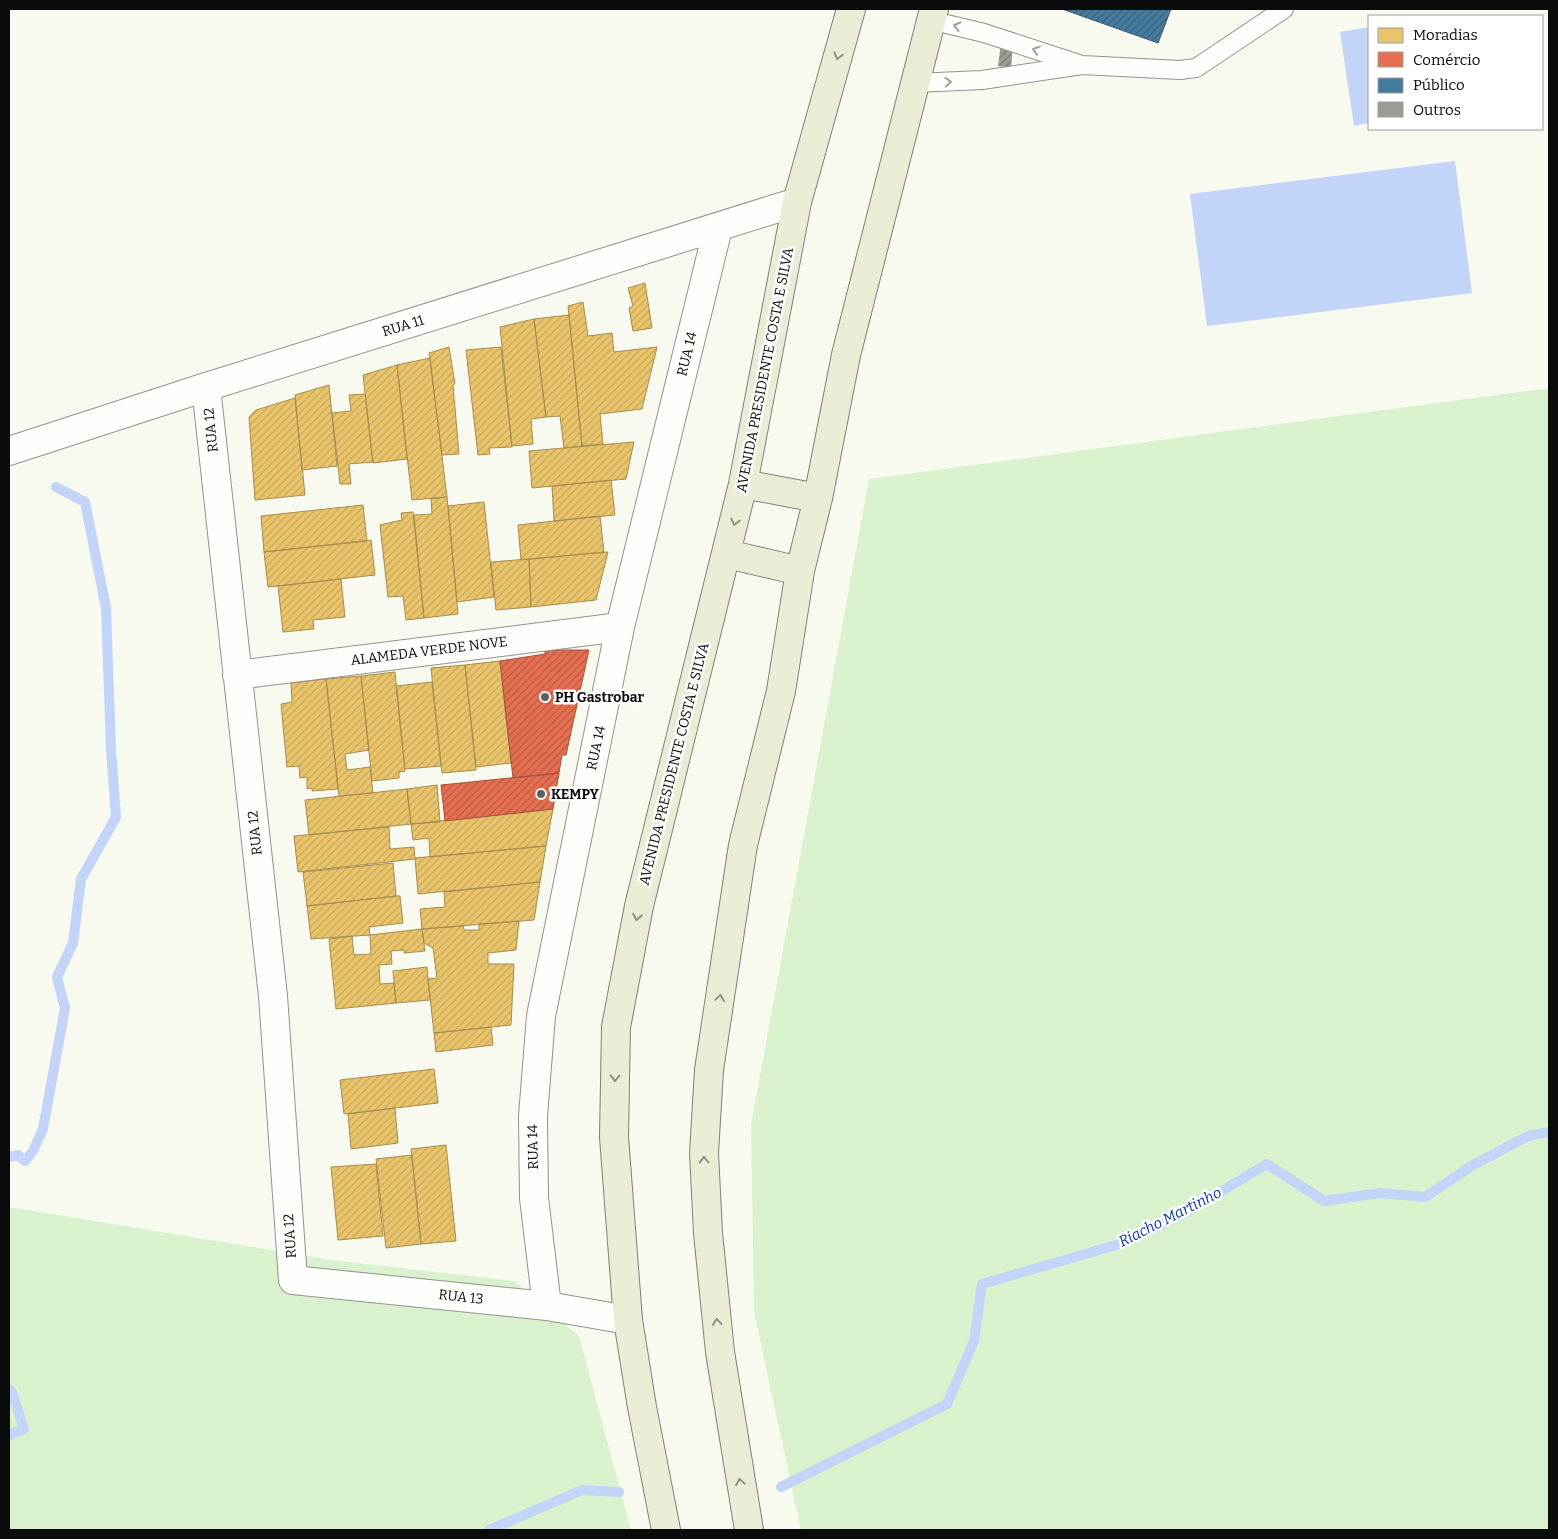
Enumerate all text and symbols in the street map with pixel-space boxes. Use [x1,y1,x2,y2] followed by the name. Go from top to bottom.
[1368,15,1543,130] legend
[953,21,962,32] one-way arrow
[1413,26,1478,44] text: Moradias
[1032,46,1041,56] one-way arrow
[833,51,843,59] one-way arrow
[1413,51,1480,69] text: Comércio
[945,76,953,87] one-way arrow
[1413,76,1465,94] text: Público
[1413,101,1461,119] text: Outros
[733,246,797,494] street label: AVENIDA PRESIDENTE COSTA E SILVA
[380,312,426,340] street label: RUA 11
[673,330,701,378] street label: RUA 14
[200,407,222,453] street label: RUA 12
[730,517,740,526] one-way arrow
[350,633,508,669] street label: ALAMEDA VERDE NOVE
[636,641,712,887] street label: AVENIDA PRESIDENTE COSTA E SILVA
[555,689,645,706] place label: PH Gastrobar
[539,691,551,703] marker: PH Gastrobar
[583,724,609,772] street label: RUA 14
[551,786,600,803] place label: KEMPY
[535,788,547,800] marker: KEMPY
[244,810,266,856] street label: RUA 12
[633,913,643,922] one-way arrow
[714,994,724,1002] one-way arrow
[610,1074,620,1082] one-way arrow
[524,1124,542,1170] street label: RUA 14
[699,1155,710,1163] one-way arrow
[1116,1183,1224,1251] water label: Riacho Martinho
[280,1213,300,1259] street label: RUA 12
[438,1286,484,1308] street label: RUA 13
[712,1317,723,1325] one-way arrow
[735,1478,745,1487] one-way arrow

